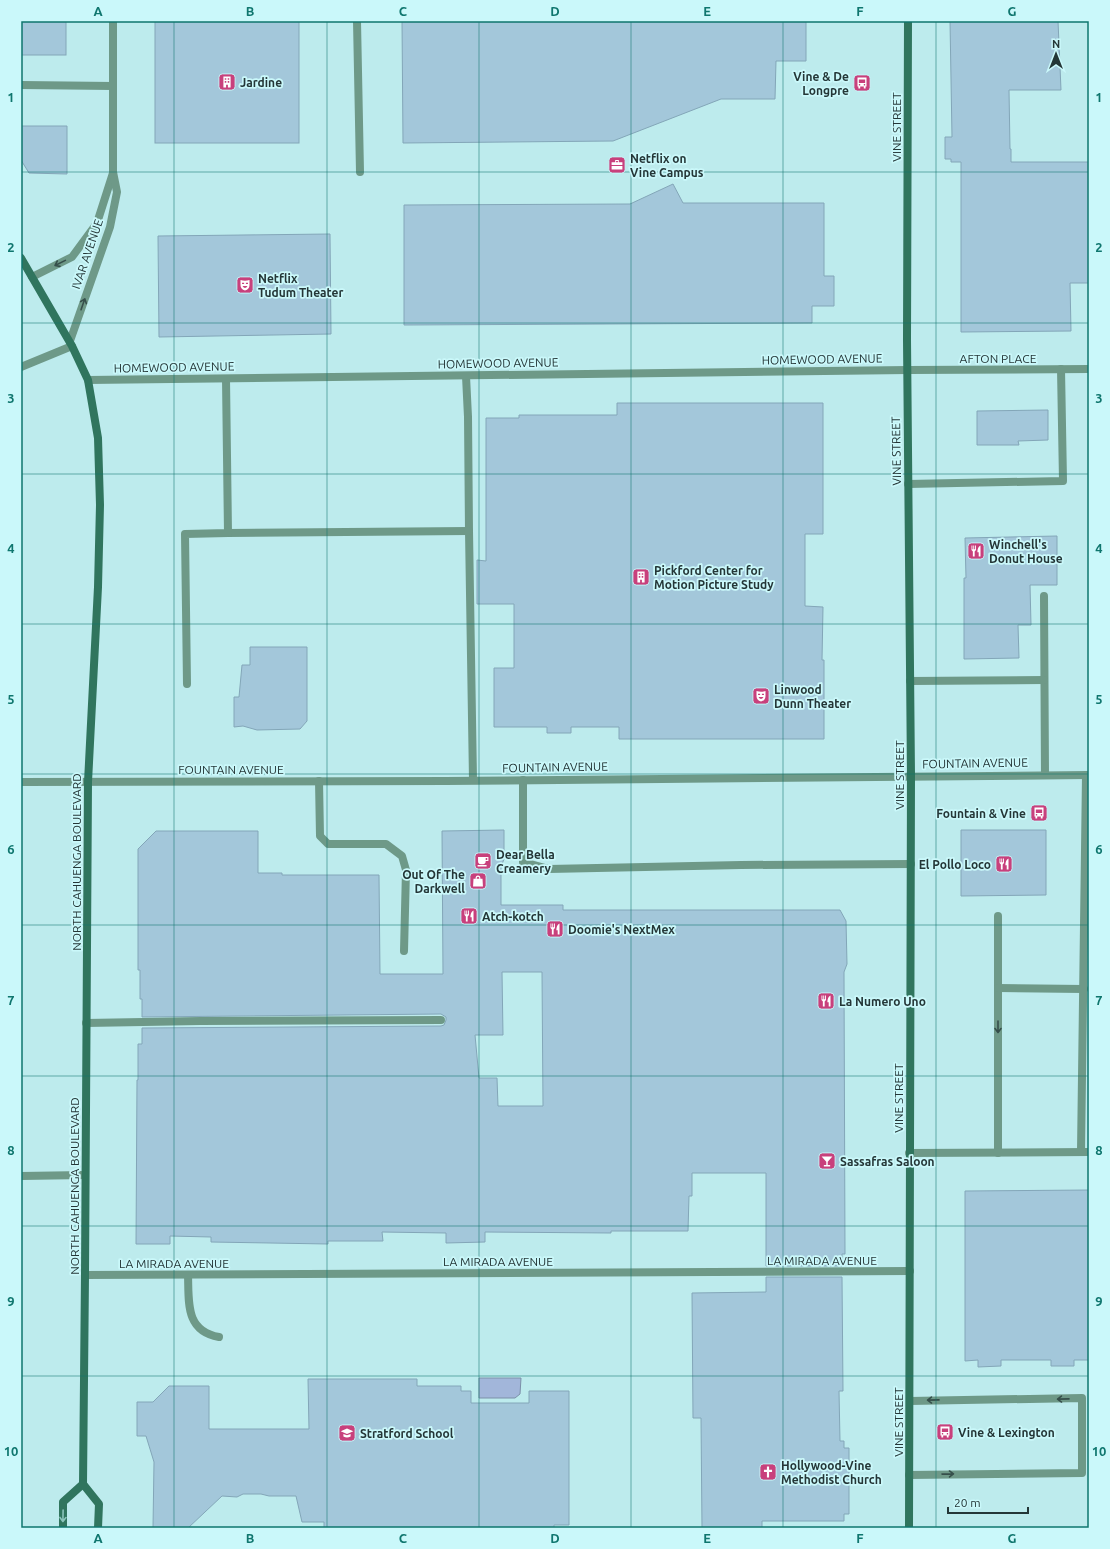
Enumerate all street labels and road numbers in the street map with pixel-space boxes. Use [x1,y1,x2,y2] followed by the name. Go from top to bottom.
[890,92,903,162] street label: VINE STREET
[69,217,105,291] street label: IVAR AVENUE
[762,351,883,367] street label: HOMEWOOD AVENUE
[960,352,1037,365] street label: AFTON PLACE
[438,355,559,371] street label: HOMEWOOD AVENUE
[114,359,235,375] street label: HOMEWOOD AVENUE
[889,416,903,486] street label: VINE STREET
[893,740,906,810] street label: VINE STREET
[922,756,1028,770] street label: FOUNTAIN AVENUE
[502,760,608,774] street label: FOUNTAIN AVENUE
[178,763,284,776] street label: FOUNTAIN AVENUE
[70,773,83,951] street label: NORTH CAHUENGA BOULEVARD
[892,1063,905,1133] street label: VINE STREET
[68,1097,81,1275] street label: NORTH CAHUENGA BOULEVARD
[767,1254,877,1267] street label: LA MIRADA AVENUE
[443,1255,553,1268] street label: LA MIRADA AVENUE
[119,1257,229,1270] street label: LA MIRADA AVENUE
[892,1387,905,1457] street label: VINE STREET

